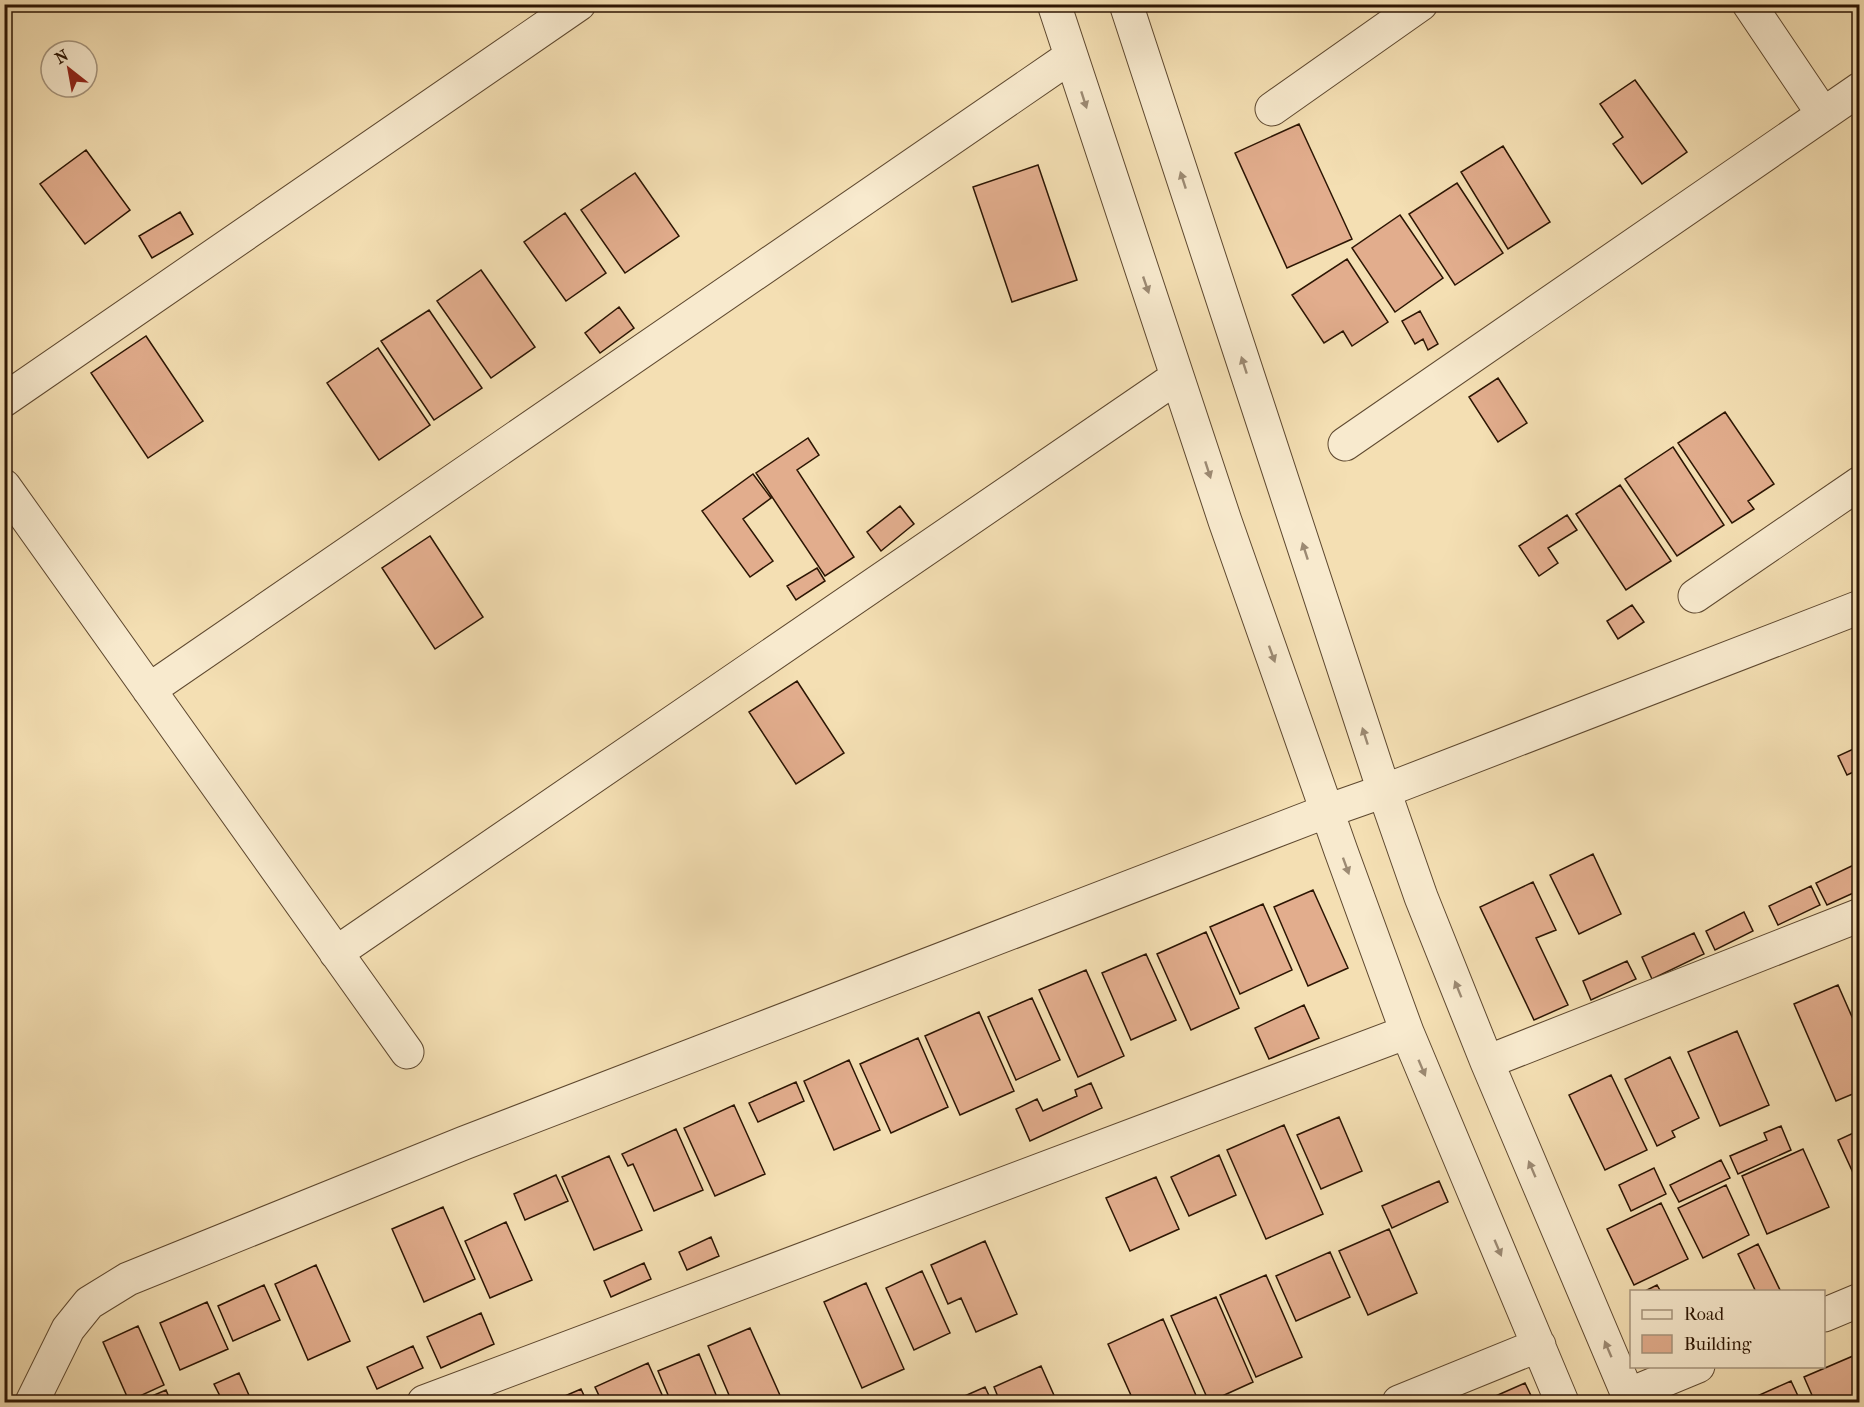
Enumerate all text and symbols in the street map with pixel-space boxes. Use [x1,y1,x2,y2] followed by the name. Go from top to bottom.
[39,39,99,99] north arrow
[51,45,72,68] text: N
[1080,91,1090,109] one-way arrow
[1178,171,1187,189] one-way arrow
[1141,276,1151,294] one-way arrow
[1239,356,1248,374] one-way arrow
[1203,461,1213,479] one-way arrow
[1299,541,1309,559] one-way arrow
[1267,645,1277,663] one-way arrow
[1360,727,1370,745] one-way arrow
[1342,857,1352,875] one-way arrow
[1453,979,1463,997] one-way arrow
[1418,1059,1427,1077] one-way arrow
[1527,1160,1536,1178] one-way arrow
[1493,1239,1503,1257] one-way arrow
[1630,1290,1825,1368] legend
[1684,1304,1724,1325] text: Road
[1684,1334,1752,1355] text: Building
[1603,1339,1613,1357] one-way arrow

